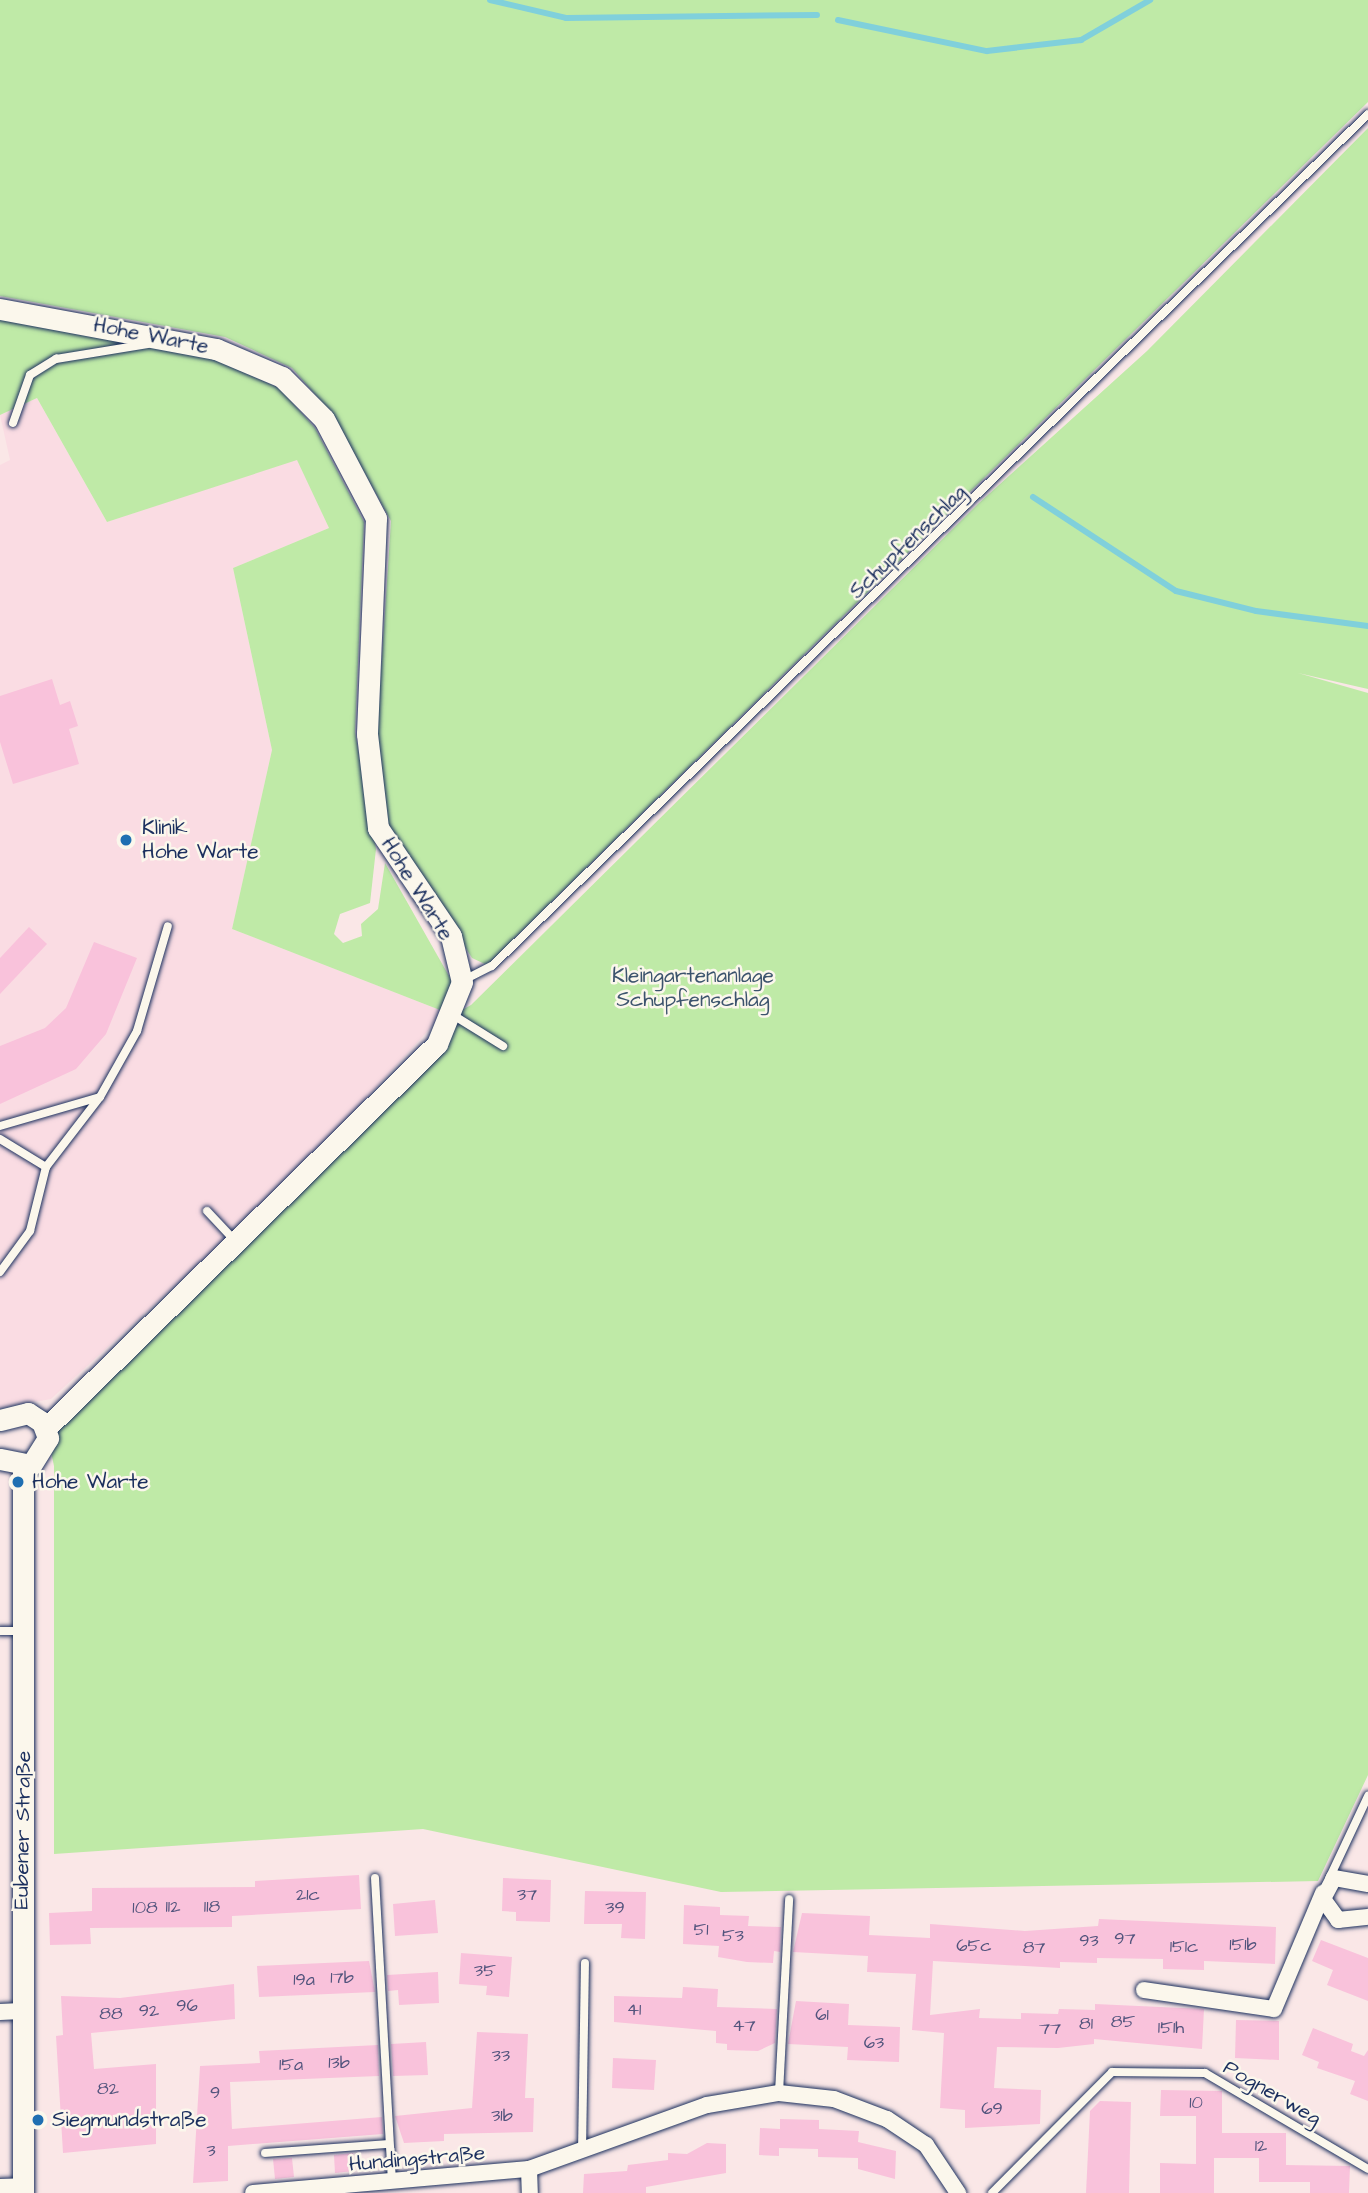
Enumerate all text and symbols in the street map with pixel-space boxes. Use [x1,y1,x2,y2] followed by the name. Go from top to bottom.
[91,313,211,359] street label: Hohe Warte
[844,480,972,604] street label: Schupfenschlag
[142,815,259,865] place label: Klinik Hohe Warte
[116,830,136,850] marker: Klinik Hohe Warte
[375,833,459,945] street label: Hohe Warte
[612,963,774,1013] park label: Kleingartenanlage Schupfenschlag
[32,1469,149,1495] place label: Hohe Warte
[10,1474,26,1490] marker: Hohe Warte
[9,1750,37,1910] street label: Eubener Straße
[296,1884,320,1906] house number: 21c
[517,1884,537,1906] house number: 37
[166,1896,180,1918] house number: 112
[204,1896,220,1918] house number: 118
[132,1897,158,1919] house number: 108
[605,1897,625,1919] house number: 39
[693,1919,709,1941] house number: 51
[722,1925,744,1947] house number: 53
[1114,1928,1136,1950] house number: 97
[1079,1930,1099,1952] house number: 93
[1229,1934,1257,1956] house number: 151b
[956,1935,992,1957] house number: 65c
[1170,1936,1198,1958] house number: 151c
[1023,1937,1045,1959] house number: 87
[474,1960,496,1982] house number: 35
[330,1967,354,1989] house number: 17b
[293,1969,315,1991] house number: 19a
[176,1995,198,2017] house number: 96
[627,1999,641,2021] house number: 41
[139,2000,159,2022] house number: 92
[99,2003,123,2025] house number: 88
[815,2004,829,2026] house number: 61
[1111,2011,1135,2033] house number: 85
[1079,2013,1093,2035] house number: 81
[732,2015,756,2037] house number: 47
[1158,2017,1184,2039] house number: 151h
[1039,2018,1061,2040] house number: 77
[864,2032,884,2054] house number: 63
[492,2045,510,2067] house number: 33
[328,2052,350,2074] house number: 13b
[279,2054,303,2076] house number: 15a
[1219,2055,1325,2131] street label: Pognerweg
[97,2078,119,2100] house number: 82
[210,2082,220,2104] house number: 9
[1189,2092,1203,2114] house number: 10
[981,2098,1003,2120] house number: 69
[491,2105,513,2127] house number: 31b
[52,2107,207,2133] place label: Siegmundstraße
[30,2112,46,2128] marker: Siegmundstraße
[1255,2135,1267,2157] house number: 12
[206,2140,216,2162] house number: 3
[348,2140,486,2178] street label: Hundingstraße

